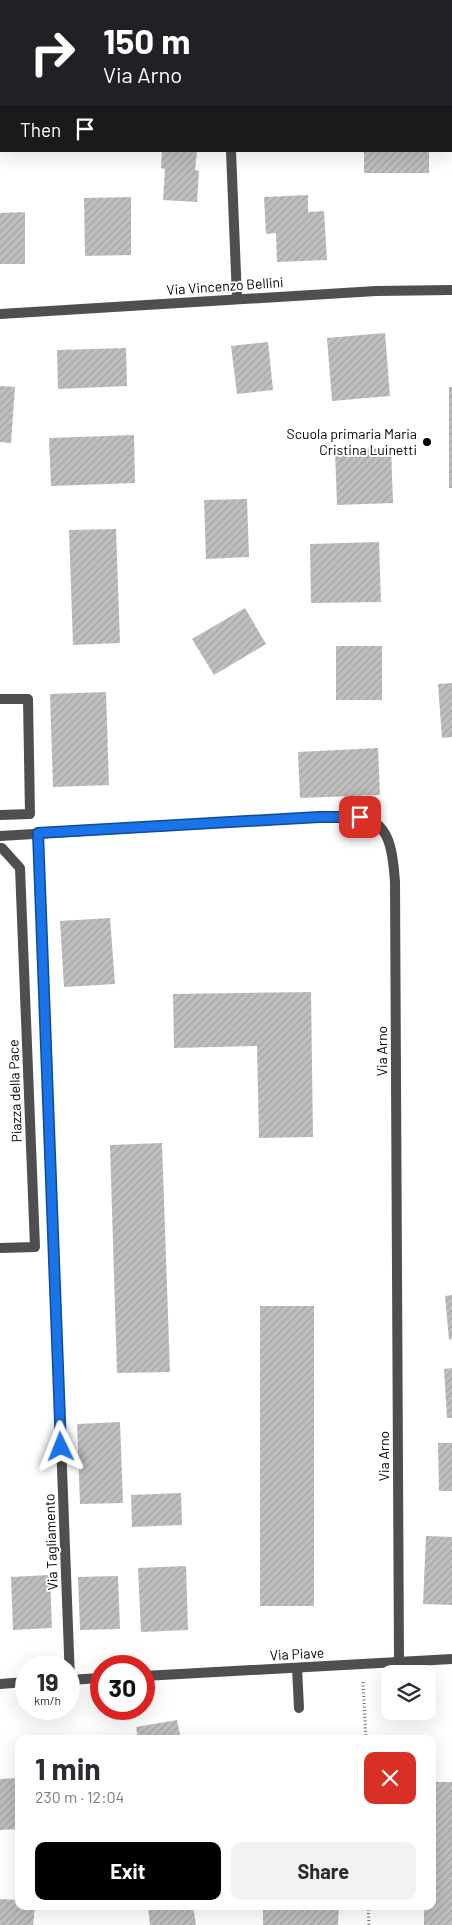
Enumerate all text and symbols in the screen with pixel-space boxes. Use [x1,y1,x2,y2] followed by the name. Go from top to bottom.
[103,19,190,61] text: 150 m
[20,20,85,85] icon: right
[103,61,182,87] text: Via Arno
[71,115,99,143] icon: arrive
[20,118,61,141] text: Then
[166,273,284,298] street label: Via Vincenzo Bellini
[287,425,417,458] place label: Scuola primaria Maria Cristina Luinetti
[421,436,433,448] marker: Scuola primaria Maria Cristina Luinetti
[339,796,381,838] pin
[346,803,374,831] icon: arrive
[373,1026,390,1076] street label: Via Arno
[4,1039,25,1143] street label: Piazza della Pace
[34,1420,86,1472] position arrow
[375,1431,392,1481] street label: Via Arno
[40,1493,61,1591] street label: Via Tagliamento
[269,1644,325,1663] street label: Via Piave
[90,1655,155,1720] speed limit sign: 30
[381,1665,436,1720] map controls
[381,1665,436,1720] button: layers
[36,1666,59,1696] text: 19
[34,1693,61,1707] text: km/h
[35,1750,101,1786] text: 1 min
[364,1752,416,1804] button: close
[35,1787,124,1806] text: 230 m · 12:04
[35,1842,221,1900] button: Exit
[231,1842,416,1900] button: Share

